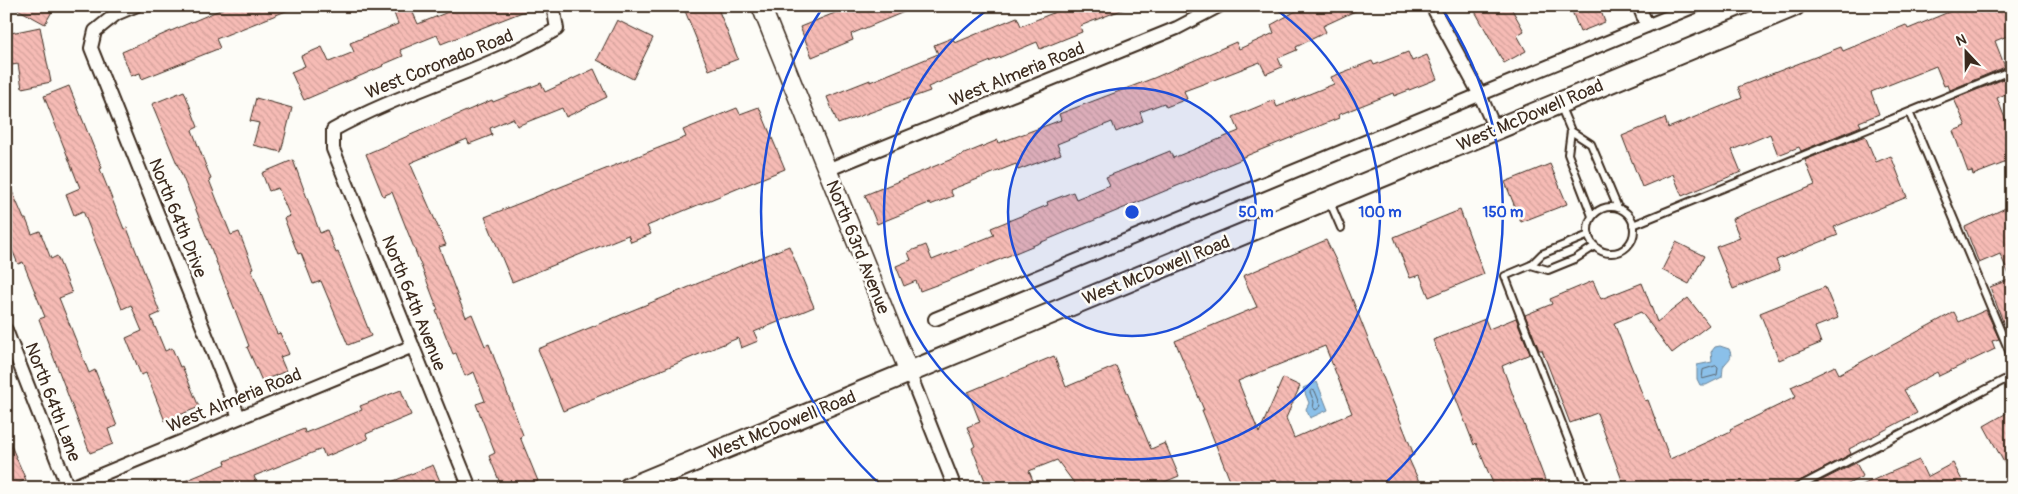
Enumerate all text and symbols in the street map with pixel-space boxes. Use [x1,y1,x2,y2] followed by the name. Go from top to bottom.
[362,24,517,105] street label: West Coronado Road
[1940,28,1990,78] north arrow
[1954,31,1969,50] text: N
[946,37,1088,112] street label: West Almeria Road
[1453,74,1607,157] street label: West McDowell Road
[143,155,212,281] street label: North 64th Drive
[820,177,895,318] street label: North 63rd Avenue
[1123,203,1141,221] centre of rings
[1239,203,1273,222] text: 50 m
[1359,203,1401,222] text: 100 m
[1483,203,1523,222] text: 150 m
[1079,230,1233,311] street label: West McDowell Road
[376,232,451,374] street label: North 64th Avenue
[19,340,86,465] street label: North 64th Lane
[163,363,305,438] street label: West Almeria Road
[705,385,859,466] street label: West McDowell Road

